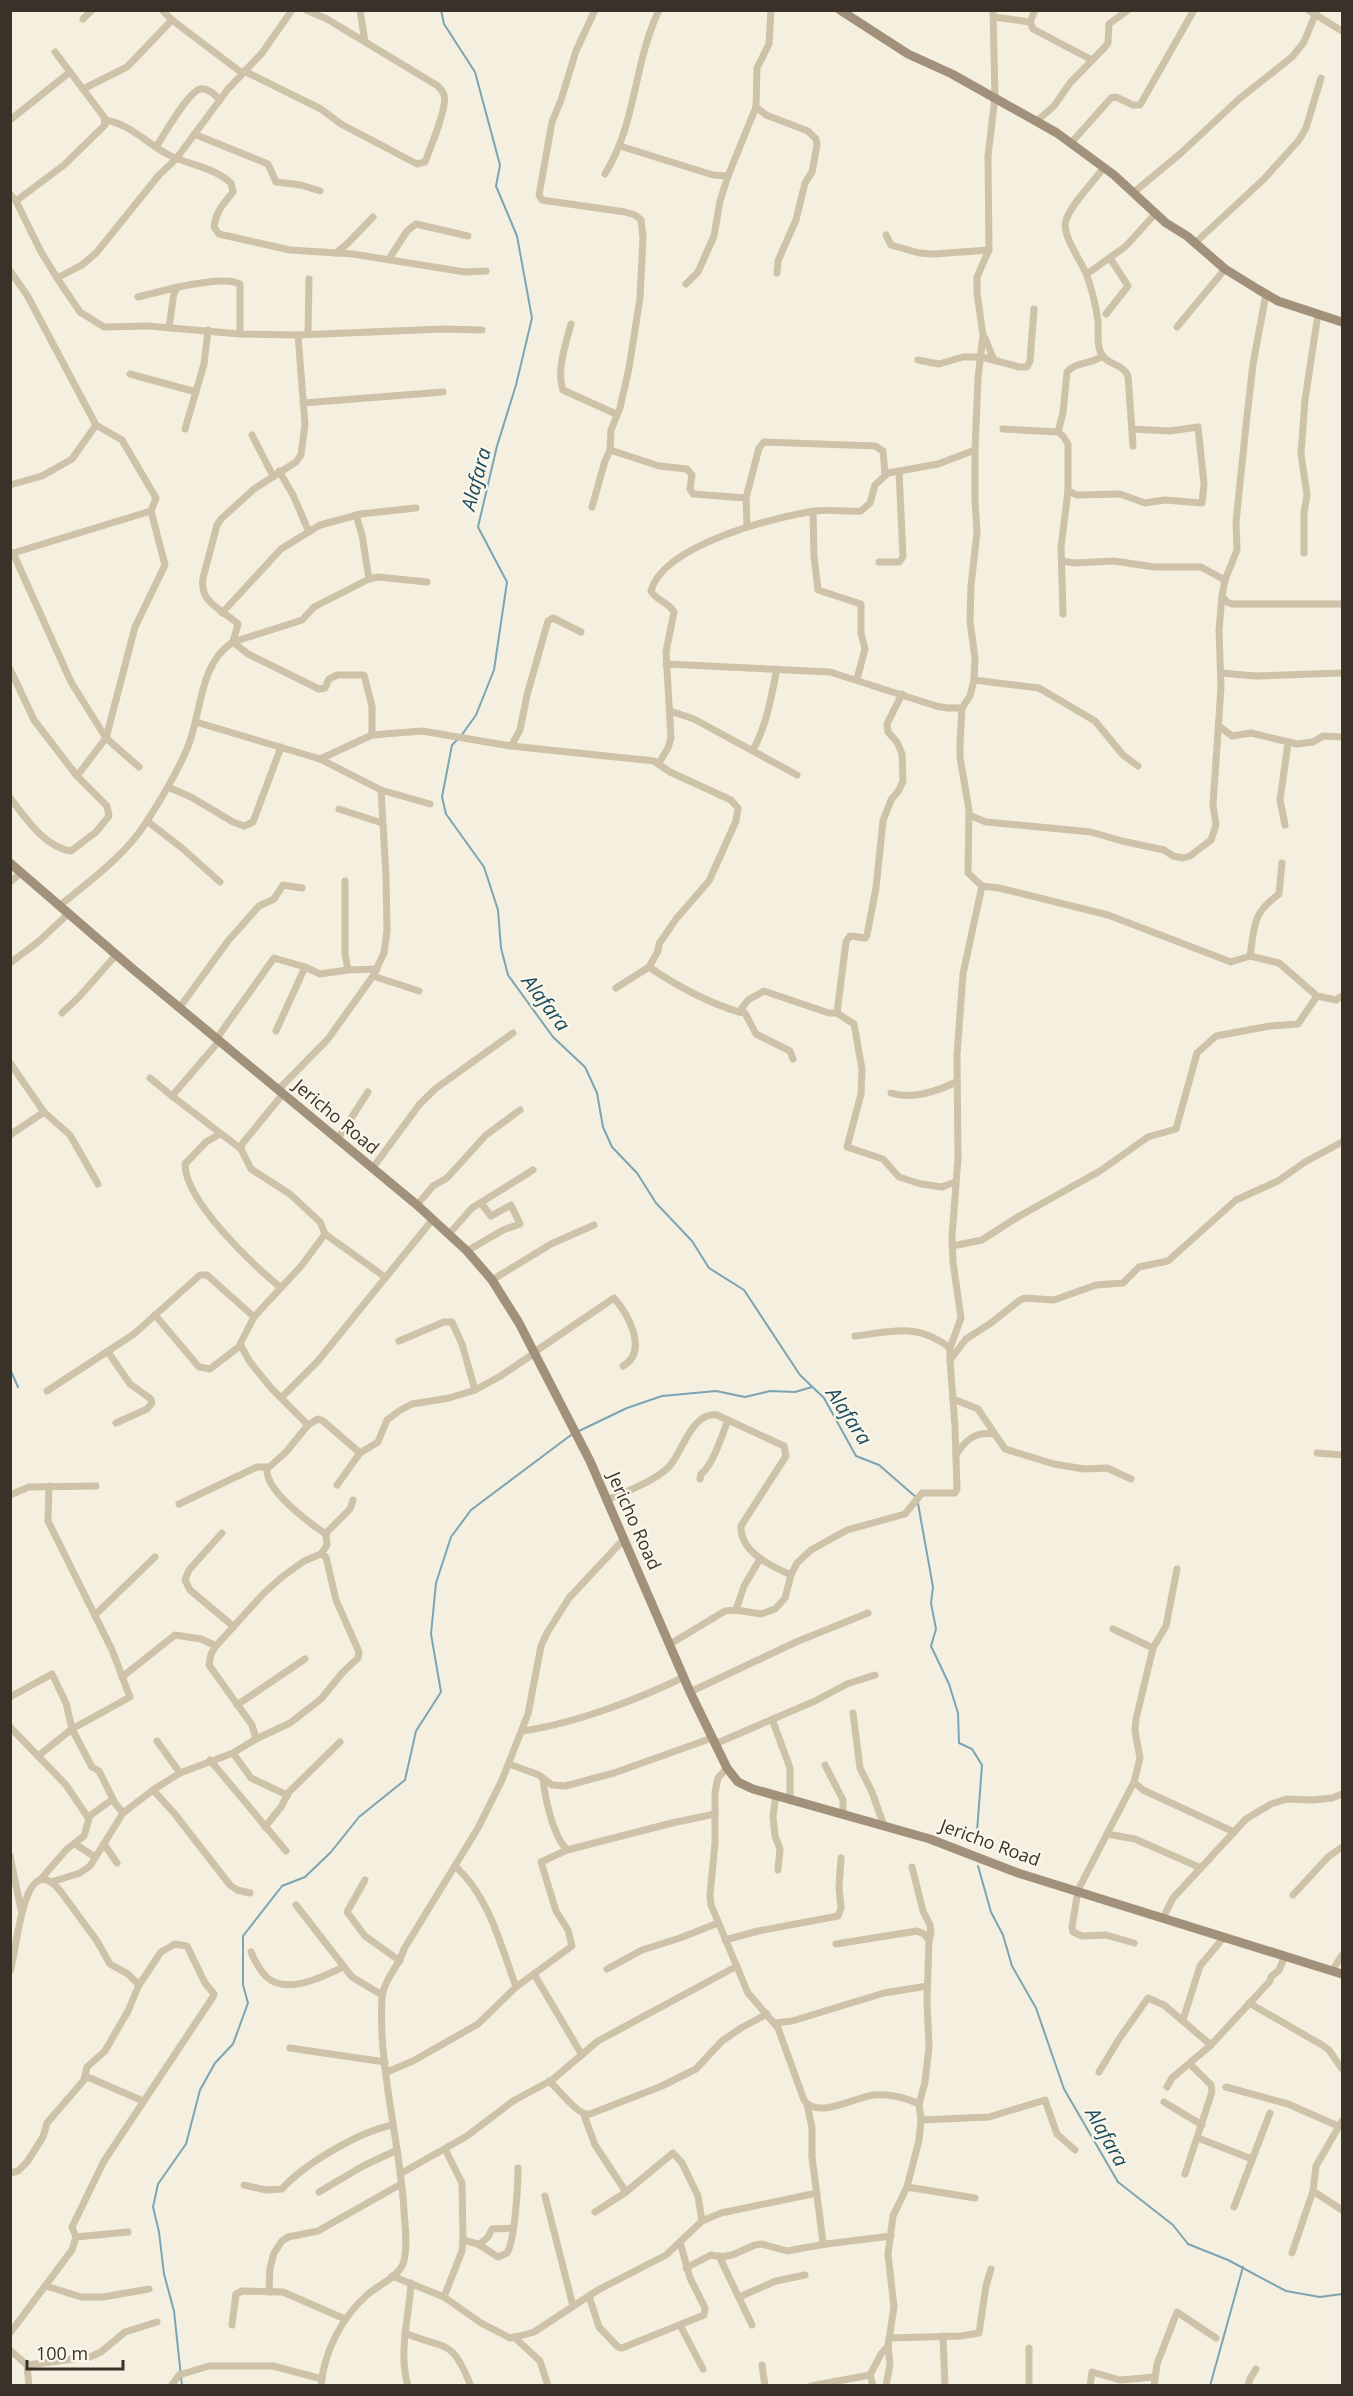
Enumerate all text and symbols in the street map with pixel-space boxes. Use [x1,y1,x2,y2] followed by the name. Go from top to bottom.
[454,444,497,515] water label: Alafara
[515,967,577,1037] water label: Alafara
[287,1072,385,1159] street label: Jericho Road
[819,1380,879,1450] water label: Alafara
[602,1466,667,1573] street label: Jericho Road
[935,1812,1044,1871] street label: Jericho Road
[1079,2100,1135,2171] water label: Alafara
[27,2333,123,2371] scale bar
[36,2341,88,2365] text: 100 m

